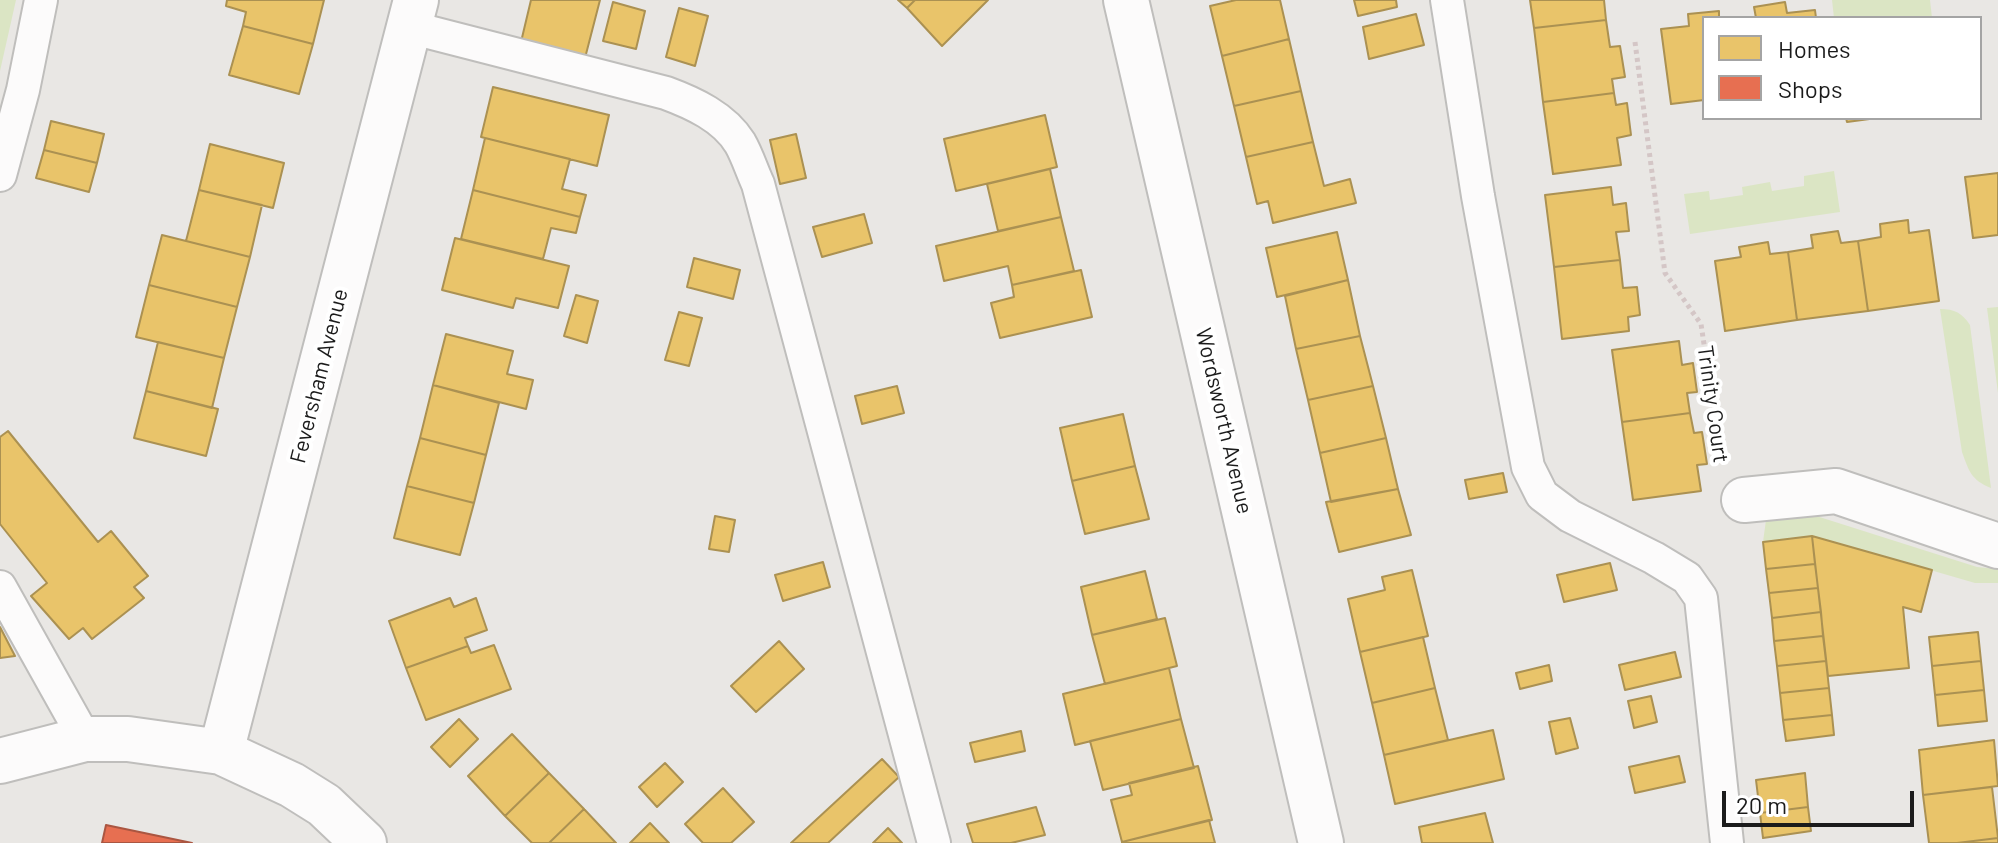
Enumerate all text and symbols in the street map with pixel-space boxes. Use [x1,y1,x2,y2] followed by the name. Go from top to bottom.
[1702,16,1982,120] legend
[1778,34,1851,63] text: Homes
[1778,74,1843,103] text: Shops
[285,286,353,466] street label: Feversham Avenue
[1190,325,1258,517] street label: Wordsworth Avenue
[1692,344,1734,464] street label: Trinity Court
[1726,775,1918,825] scale bar
[1736,790,1787,819] text: 20 m

